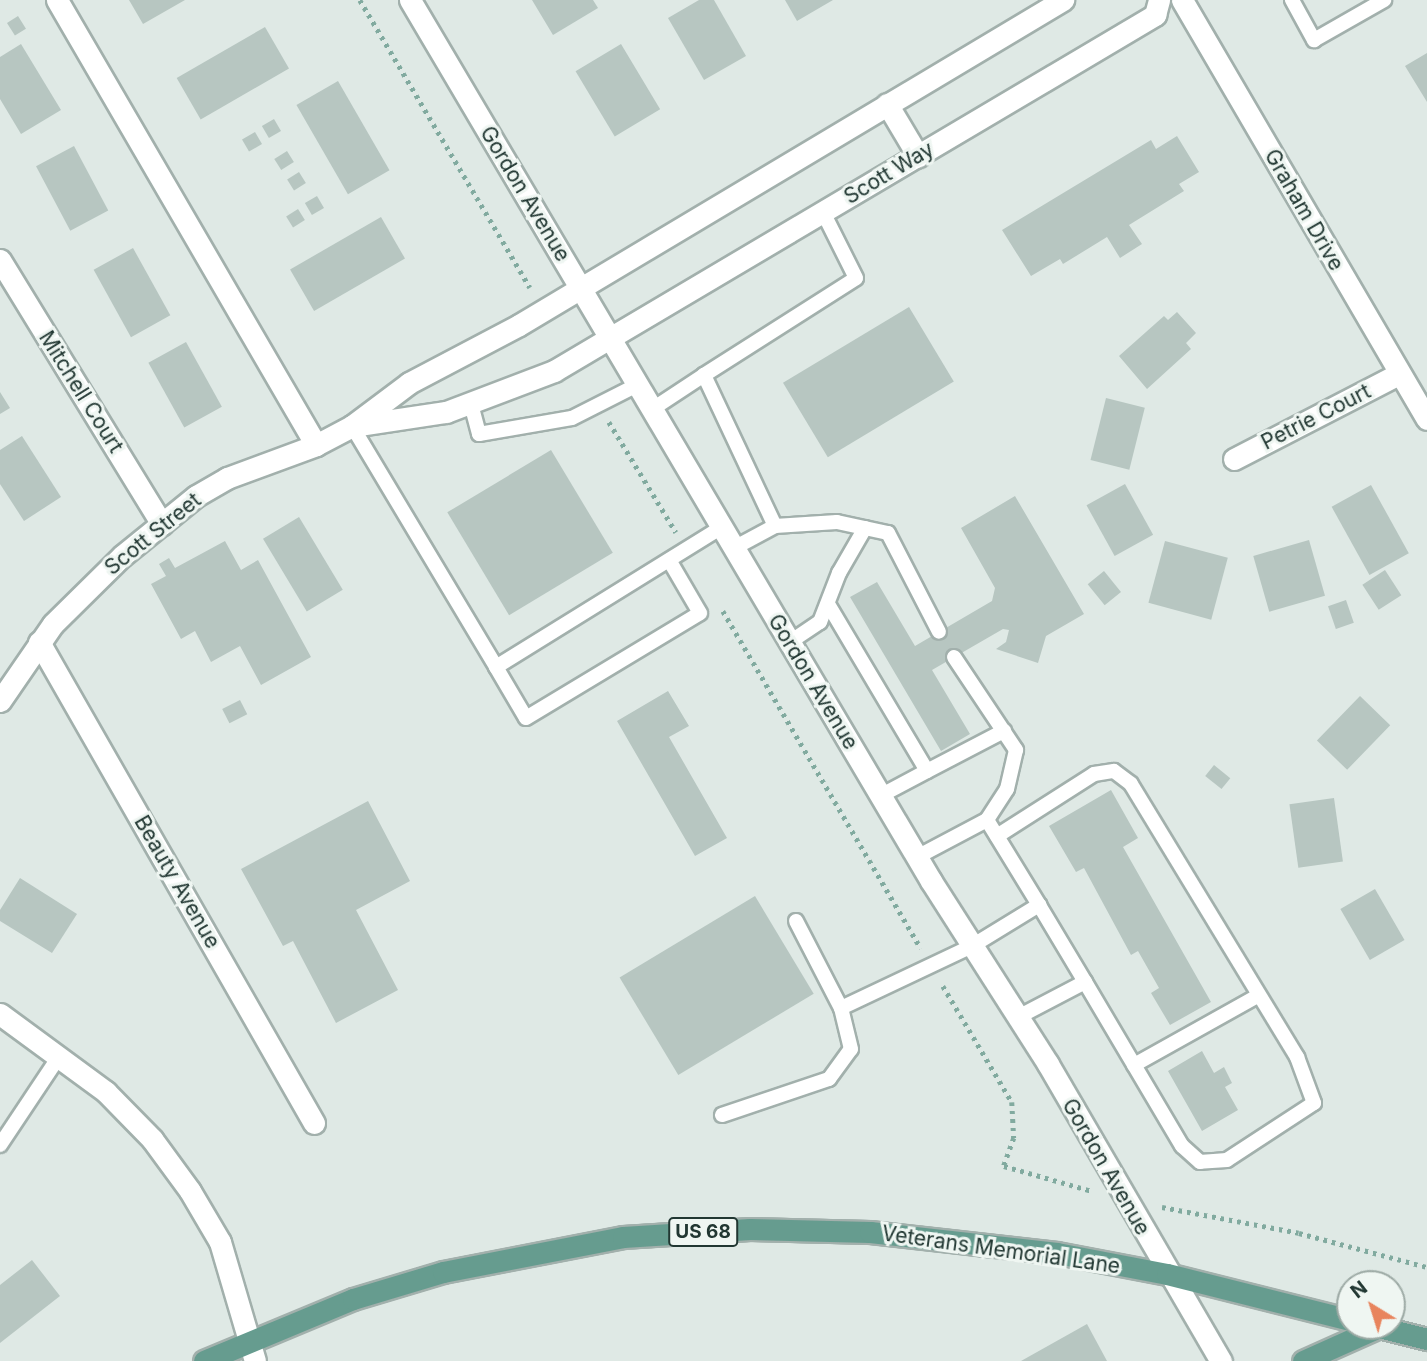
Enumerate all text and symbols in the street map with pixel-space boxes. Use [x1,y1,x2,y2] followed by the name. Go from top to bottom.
[475,122,575,266] street label: Gordon Avenue
[840,136,938,210] street label: Scott Way
[1259,145,1349,275] street label: Graham Drive
[34,326,128,458] street label: Mitchell Court
[1257,379,1375,455] street label: Petrie Court
[100,488,206,580] street label: Scott Street
[763,610,863,754] street label: Gordon Avenue
[129,811,225,953] street label: Beauty Avenue
[1057,1094,1155,1240] street label: Gordon Avenue
[668,1216,738,1248] road number: US 68
[880,1221,1122,1279] street label: Veterans Memorial Lane
[1336,1270,1406,1340] north arrow
[1346,1276,1372,1303] text: N

